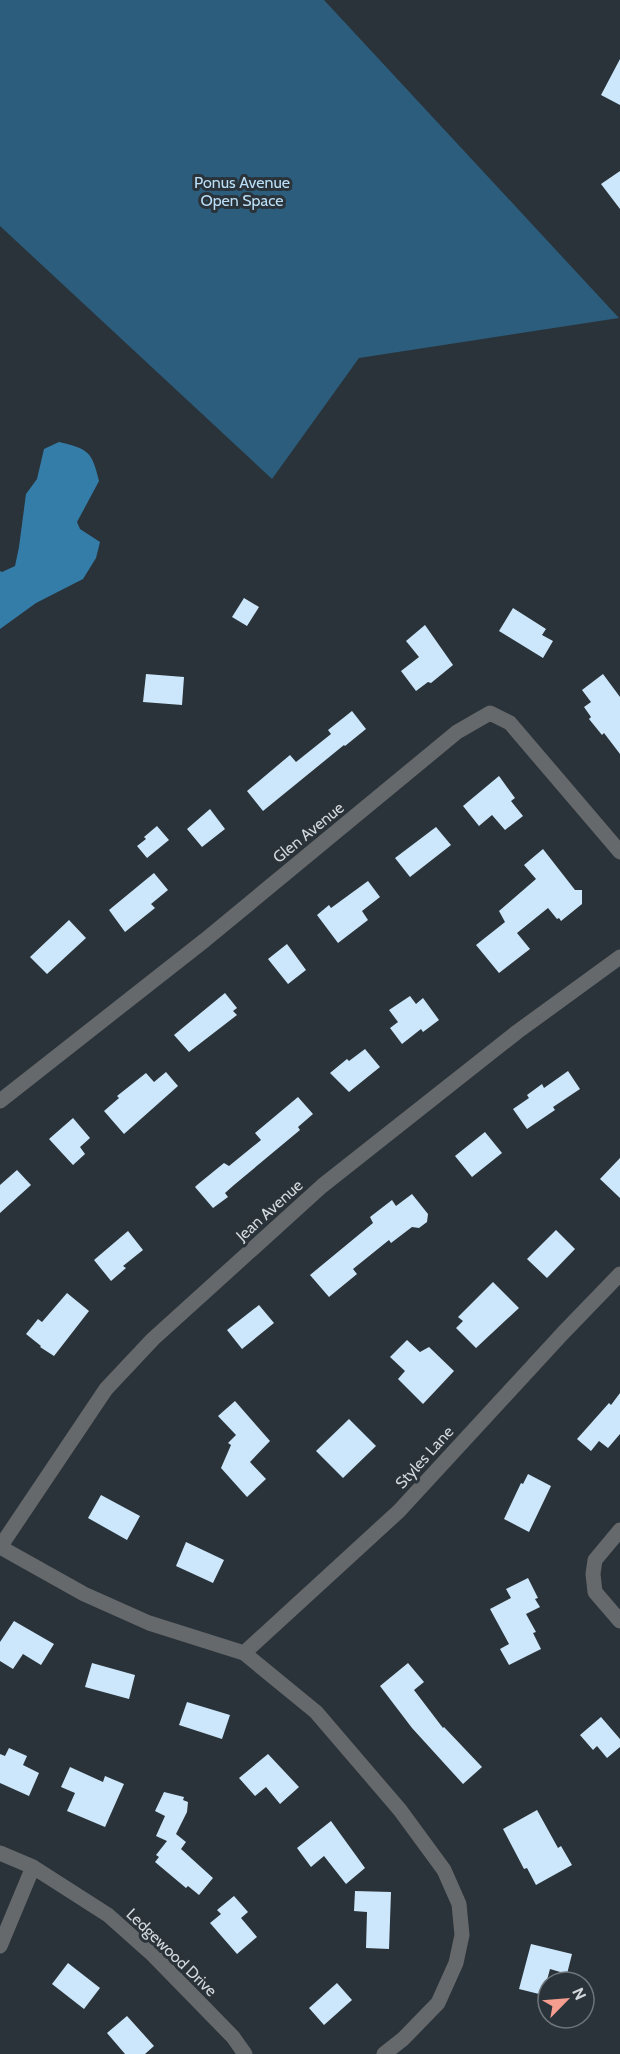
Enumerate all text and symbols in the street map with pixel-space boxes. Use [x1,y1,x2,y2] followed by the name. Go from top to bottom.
[194,173,290,210] park label: Ponus Avenue Open Space
[269,798,348,867] street label: Glen Avenue
[231,1176,307,1246] street label: Jean Avenue
[391,1422,457,1492] street label: Styles Lane
[122,1904,221,2000] street label: Ledgewood Drive
[536,1970,596,2030] north arrow
[568,1985,590,2003] text: N

